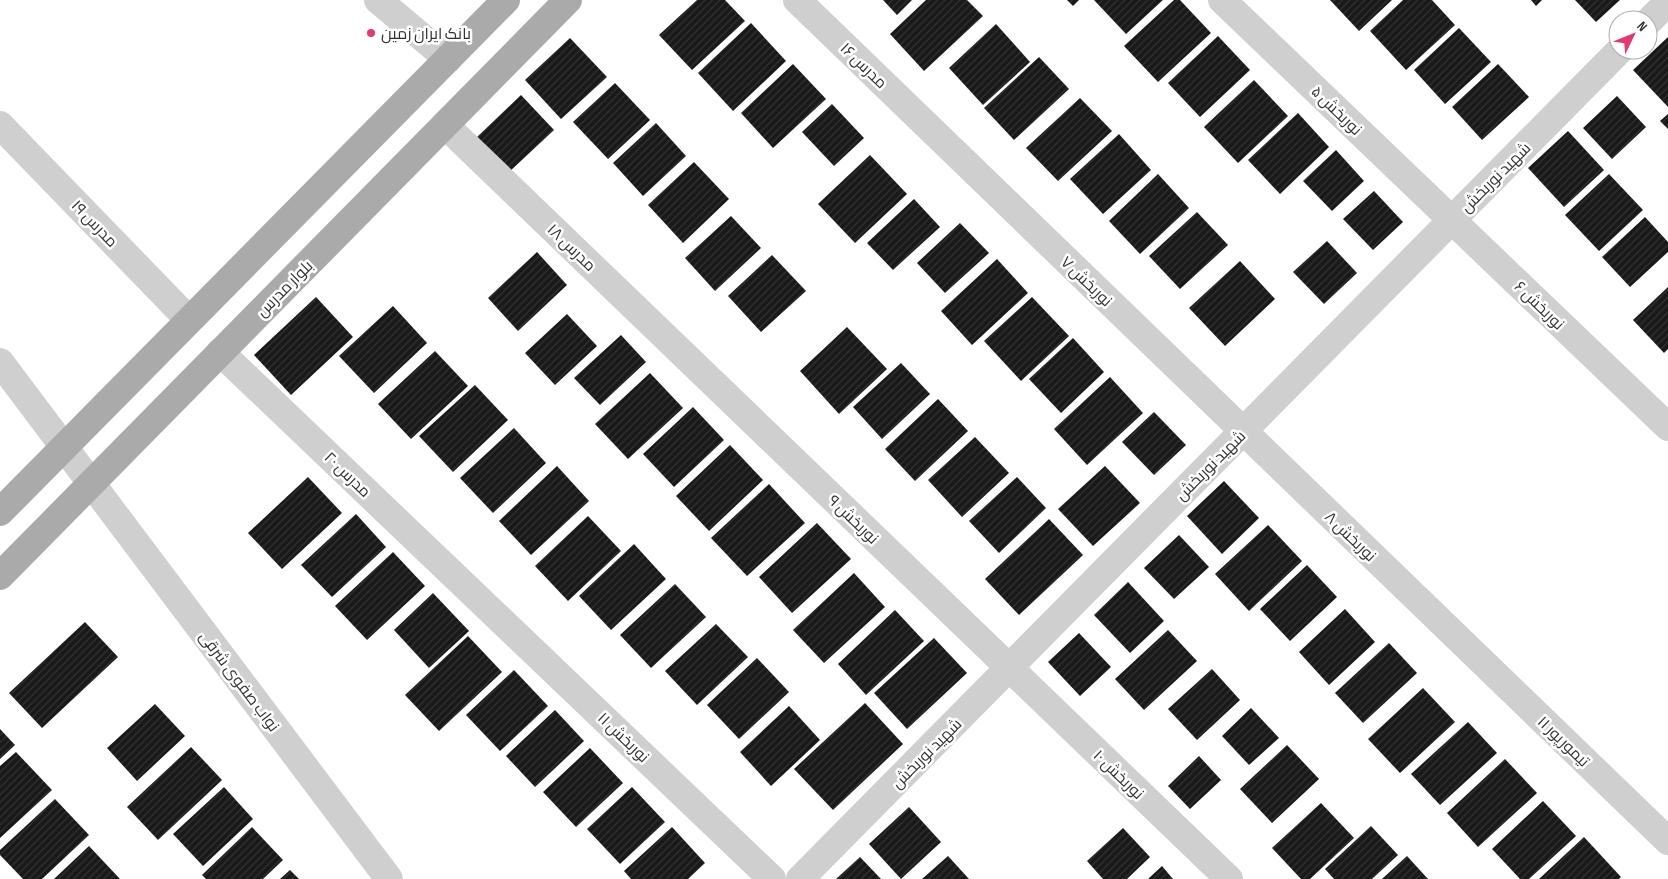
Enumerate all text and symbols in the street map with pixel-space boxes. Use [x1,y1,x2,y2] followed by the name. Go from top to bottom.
[1608,10,1658,60] north arrow
[1633,18,1651,35] text: N
[381,25,471,44] place label: بانک ایران زمین
[365,27,377,39] marker: بانک ایران زمین
[836,39,890,93] street label: مدرس ۱۶
[1307,82,1365,140] street label: نوربخش ۵
[1457,139,1535,217] street label: شهید نوربخش
[67,197,121,252] street label: مدرس ۱۹
[543,220,599,276] street label: مدرس ۱۸
[1056,253,1116,311] street label: نوربخش ۷
[253,257,317,321] street label: بلوار مدرس
[1510,278,1568,334] street label: نوربخش ۶
[1172,427,1250,505] street label: شهید نوربخش
[320,448,374,502] street label: مدرس ۲۰
[824,492,882,549] street label: نوربخش ۹
[1320,508,1380,566] street label: نوربخش ۸
[195,628,283,736] street label: نواب صفوی شرقی
[593,709,653,767] street label: نوربخش ۱۱
[1532,713,1593,773] street label: تیمورپور ۱۱
[888,715,966,793] street label: شهید نوربخش
[1089,746,1147,804] street label: نوربخش ۱۰

